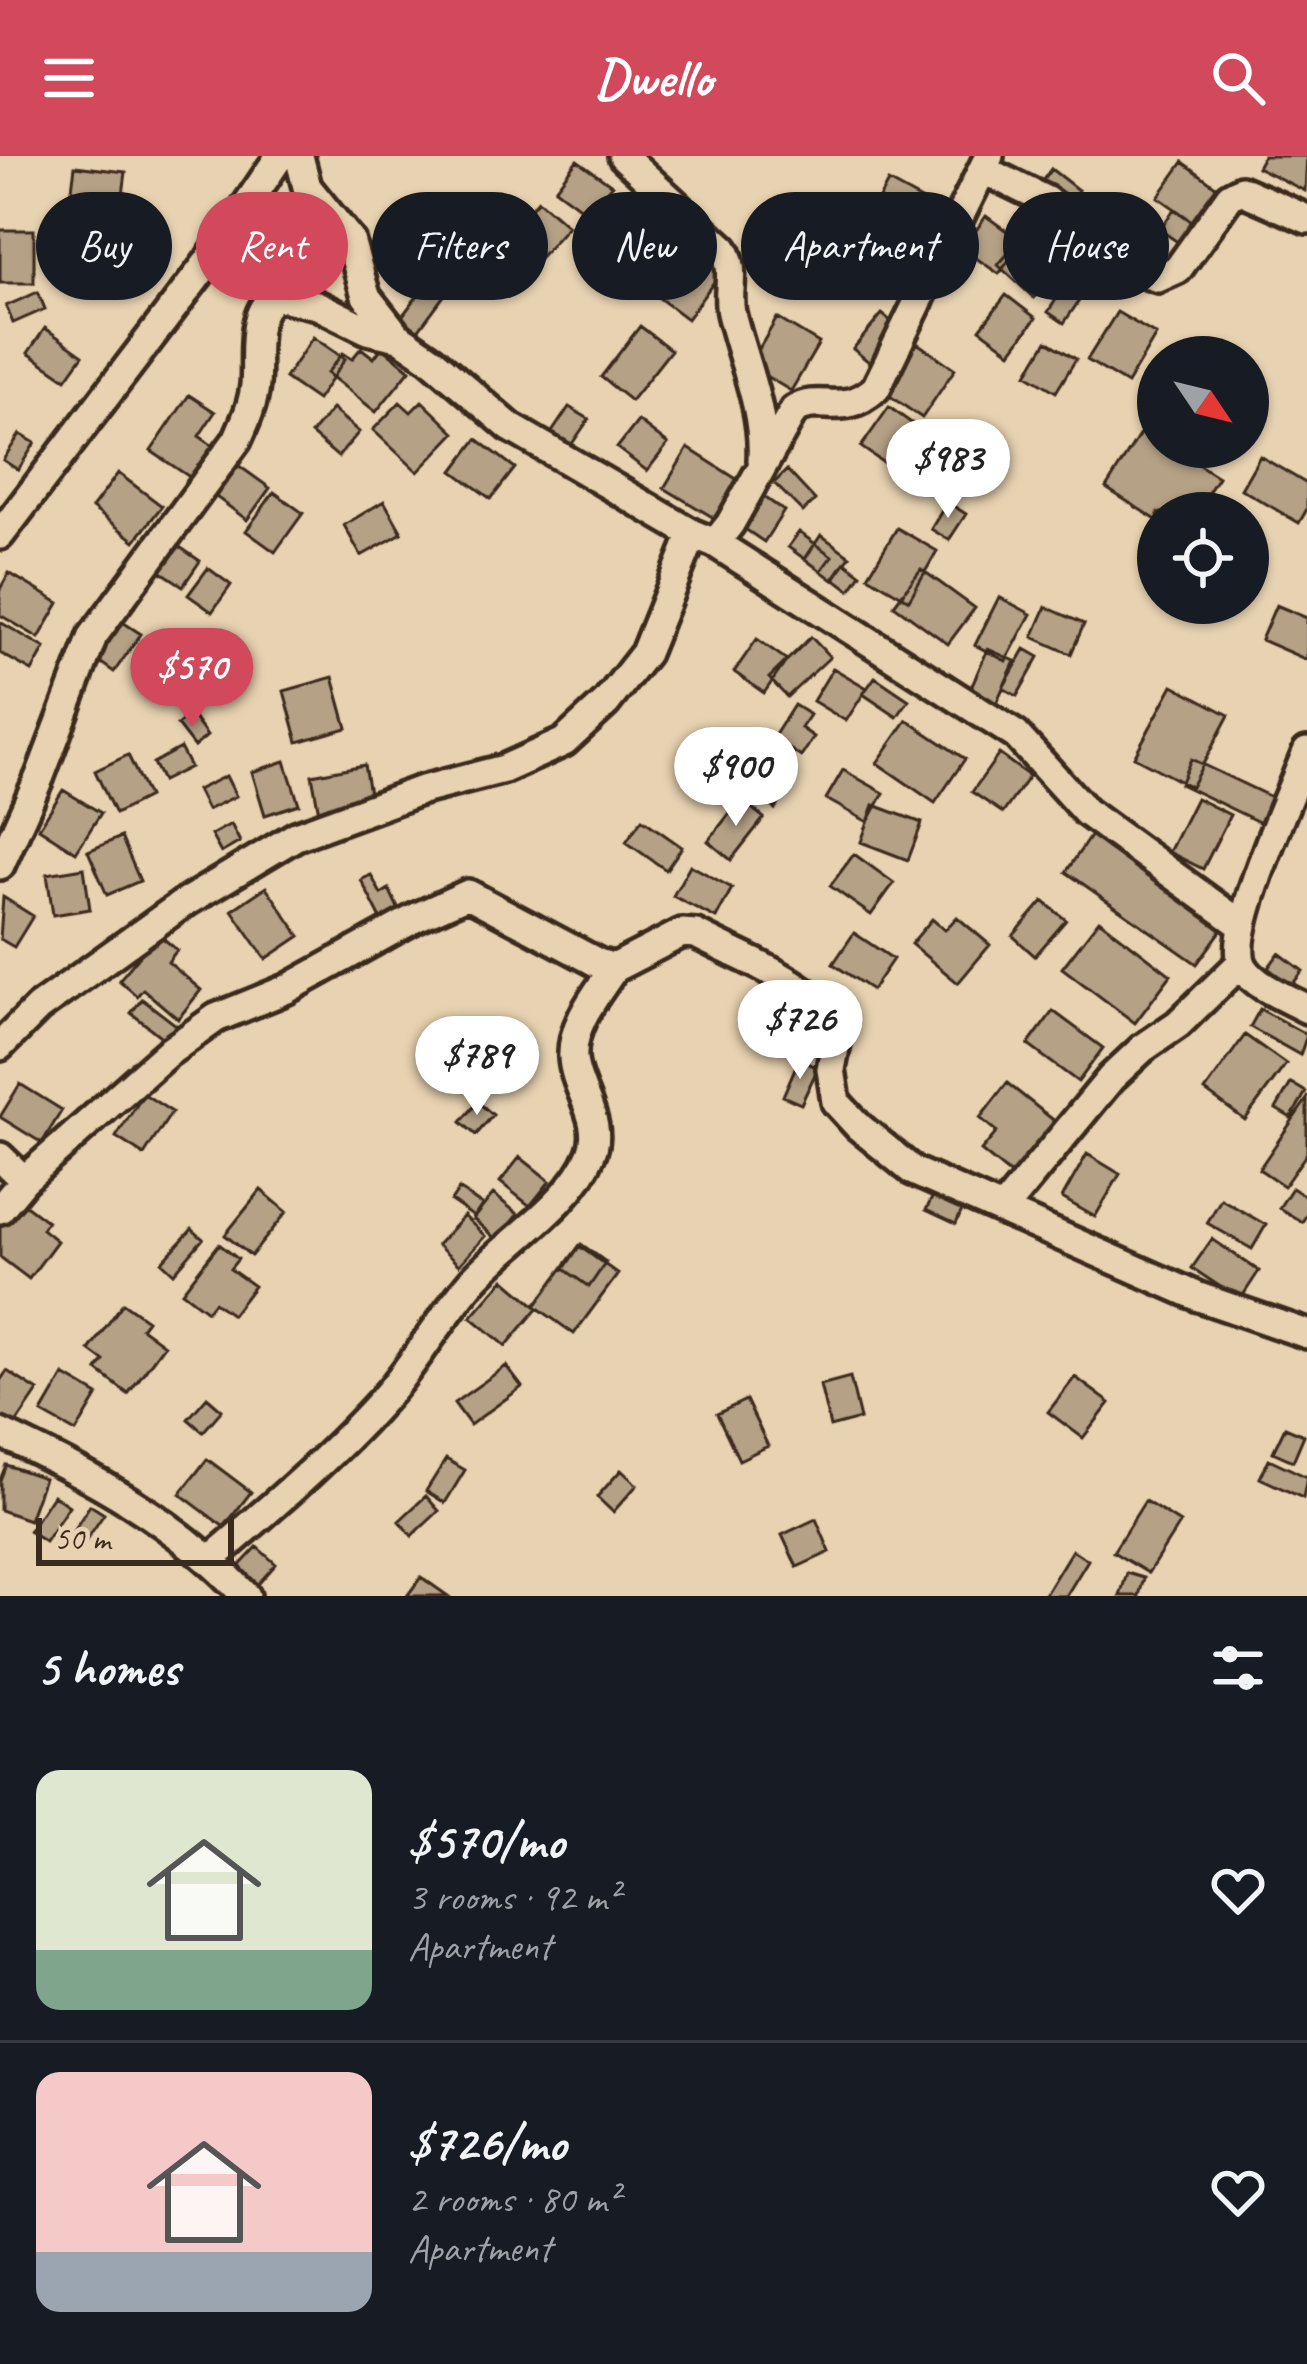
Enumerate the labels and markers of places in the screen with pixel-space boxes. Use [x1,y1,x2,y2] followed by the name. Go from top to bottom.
[877,419,1019,521] pin: $983
[121,628,263,730] pin: $570
[665,727,807,829] pin: $900
[729,980,871,1082] pin: $726
[406,1016,548,1118] pin: $789

